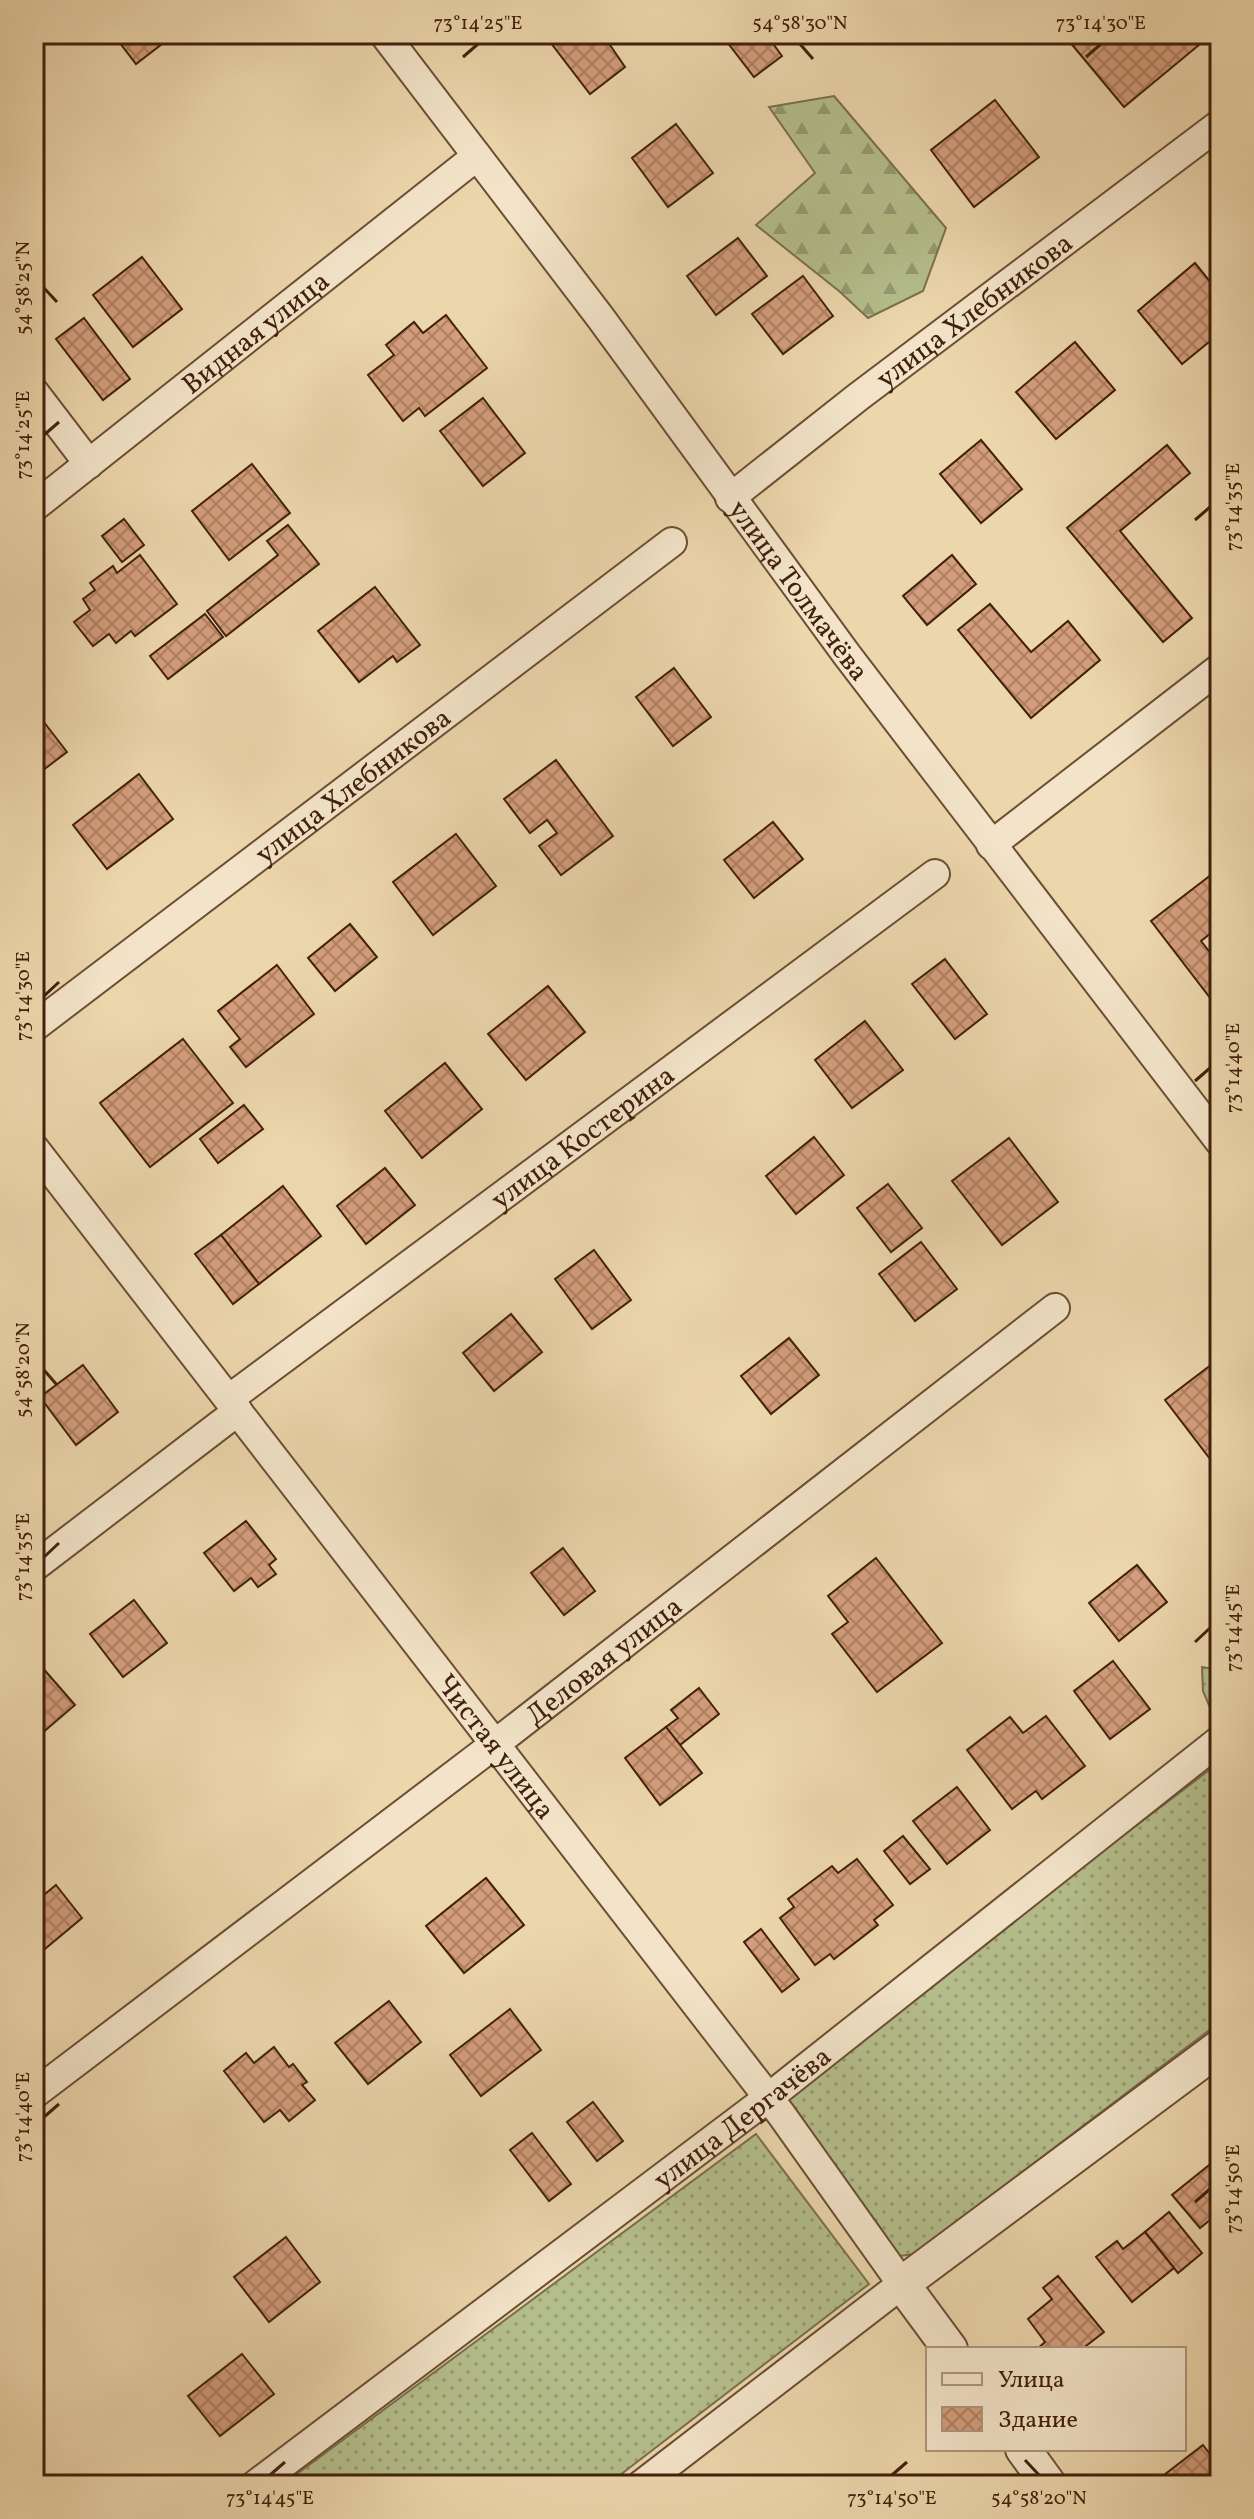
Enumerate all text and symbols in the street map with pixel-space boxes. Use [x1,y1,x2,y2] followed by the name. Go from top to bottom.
[434,10,522,38] text: 73°14'25"E
[752,10,848,38] text: 54°58'30"N
[1056,10,1146,38] text: 73°14'30"E
[869,225,1082,399] street label: улица Хлебникова
[10,241,38,335] text: 54°58'25"N
[174,263,339,405] street label: Видная улица
[10,391,38,479] text: 73°14'25"E
[1220,463,1248,551] text: 73°14'35"E
[718,493,877,690] street label: улица Толмачёва
[248,700,460,874] street label: улица Хлебникова
[10,951,38,1041] text: 73°14'30"E
[1220,1023,1248,1113] text: 73°14'40"E
[483,1057,684,1220] street label: улица Костерина
[10,1322,38,1418] text: 54°58'20"N
[10,1513,38,1601] text: 73°14'35"E
[1220,1584,1248,1672] text: 73°14'45"E
[518,1588,691,1735] street label: Деловая улица
[426,1667,563,1829] street label: Чистая улица
[646,2038,840,2200] street label: улица Дергачёва
[10,2072,38,2162] text: 73°14'40"E
[1220,2144,1248,2234] text: 73°14'50"E
[926,2347,1186,2451] legend
[998,2364,1065,2398] text: Улица
[998,2404,1078,2438] text: Здание
[226,2485,314,2513] text: 73°14'45"E
[847,2485,937,2513] text: 73°14'50"E
[991,2485,1087,2513] text: 54°58'20"N

